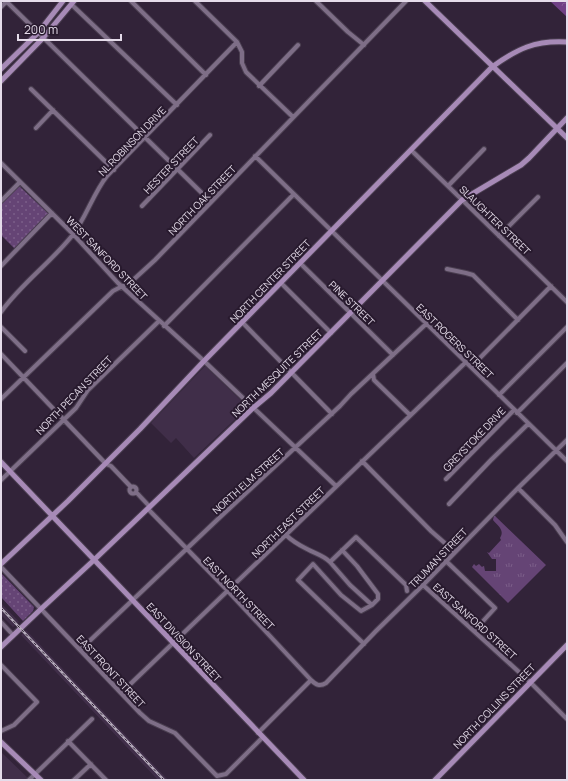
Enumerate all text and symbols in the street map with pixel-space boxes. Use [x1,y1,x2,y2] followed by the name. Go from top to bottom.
[18,16,121,42] scale bar
[24,21,58,38] text: 200 m
[95,103,169,179] street label: NL ROBINSON DRIVE
[140,133,202,197] street label: HESTER STREET
[165,162,239,238] street label: NORTH OAK STREET
[456,182,534,258] street label: SLAUGHTER STREET
[63,213,151,303] street label: WEST SANFORD STREET
[227,236,313,326] street label: NORTH CENTER STREET
[326,278,378,328] street label: PINE STREET
[413,300,497,382] street label: EAST ROGERS STREET
[229,326,325,420] street label: NORTH MESQUITE STREET
[33,352,115,437] street label: NORTH PECAN STREET
[440,404,509,474] street label: GREYSTOKE DRIVE
[209,445,287,517] street label: NORTH ELM STREET
[248,483,328,561] street label: NORTH EAST STREET
[406,525,470,591] street label: TRUMAN STREET
[200,553,278,633] street label: EAST NORTH STREET
[430,580,520,662] street label: EAST SANFORD STREET
[144,599,224,685] street label: EAST DIVISION STREET
[74,632,148,710] street label: EAST FRONT STREET
[450,660,538,751] street label: NORTH COLLINS STREET

